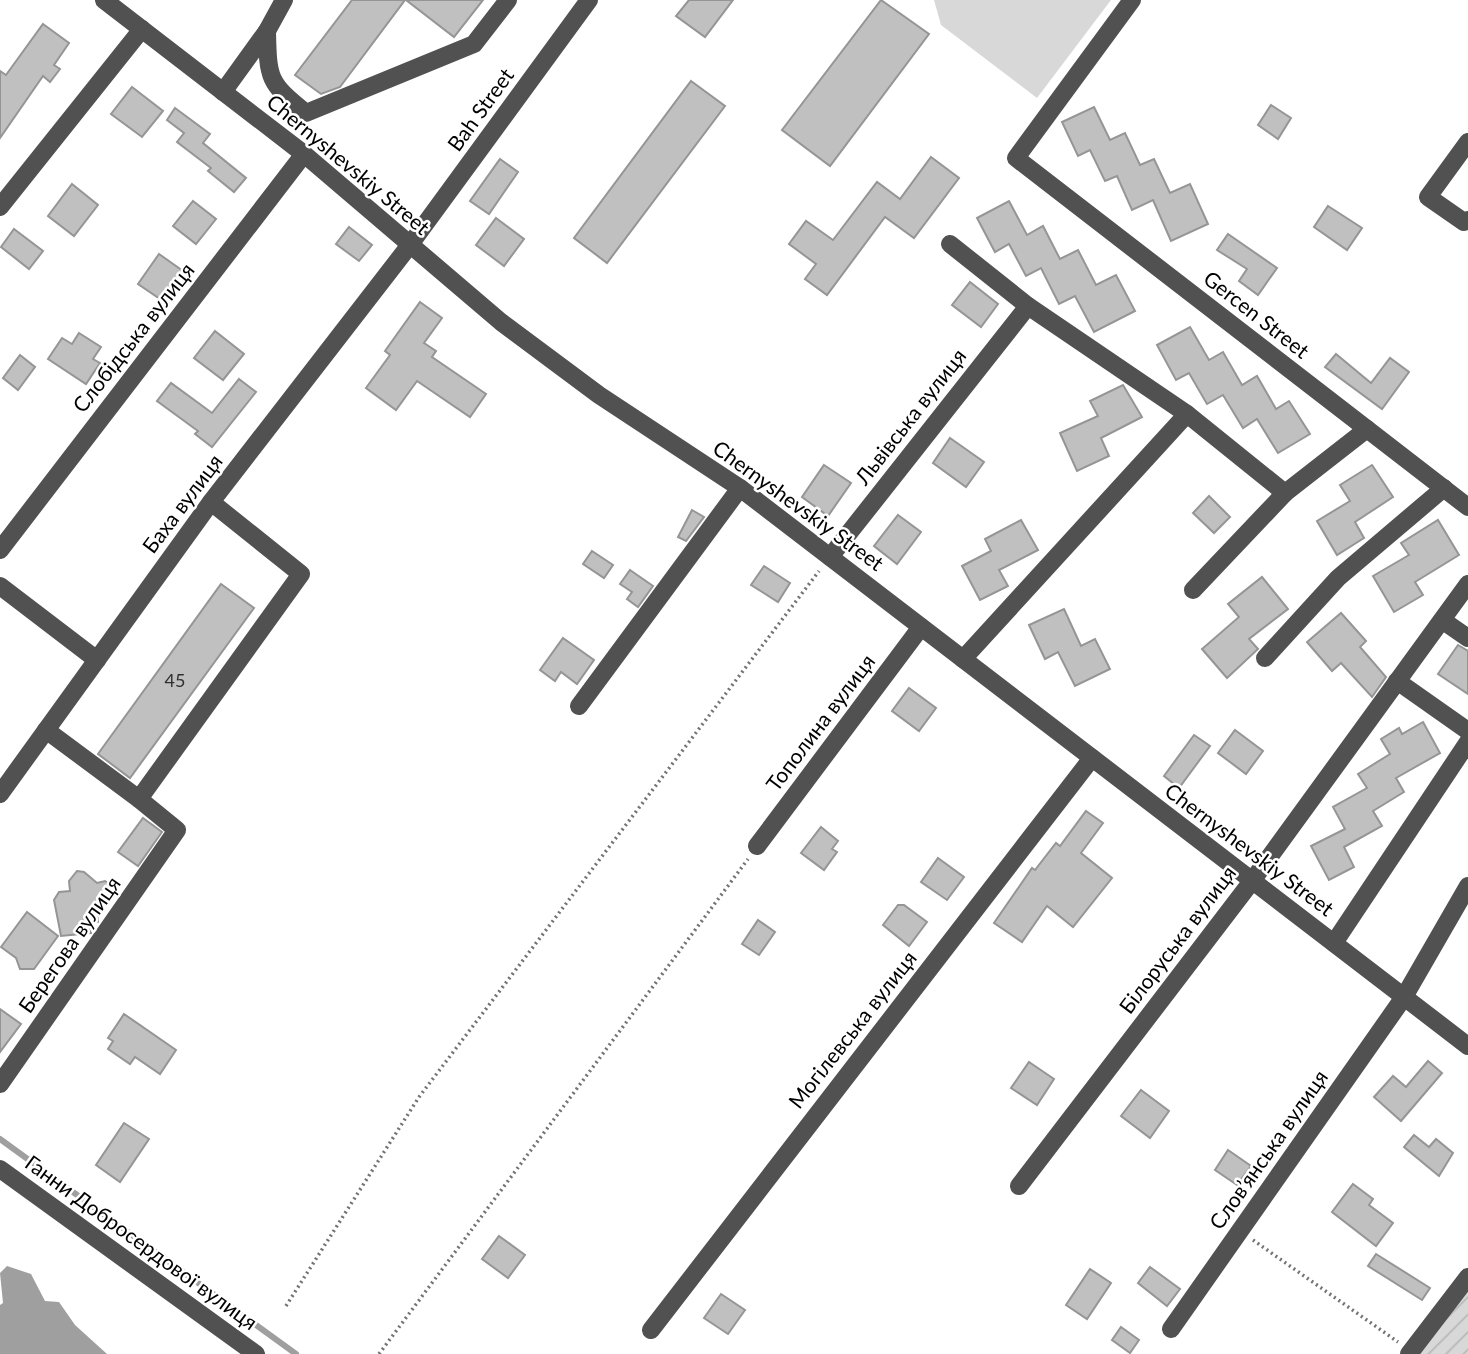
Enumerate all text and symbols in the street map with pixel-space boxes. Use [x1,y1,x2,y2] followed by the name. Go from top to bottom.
[441,62,518,155] street label: Bah Street
[263,89,436,239] street label: Chernyshevskiy Street
[67,257,199,417] street label: Слобідська вулиця
[1199,265,1315,363] street label: Gercen Street
[848,343,971,490] street label: Львівська вулиця
[709,435,889,575] street label: Chernyshevskiy Street
[137,449,227,557] street label: Баха вулиця
[760,649,879,795] street label: Тополина вулиця
[165,669,185,691] house number: 45
[1161,777,1340,921] street label: Chernyshevskiy Street
[1113,860,1240,1018] street label: Білоруська вулиця
[12,871,125,1017] street label: Берегова вулиця
[783,945,921,1113] street label: Могілевська вулиця
[1203,1065,1332,1234] street label: Слов’янська вулиця
[21,1149,263,1334] street label: Ганни Добросердової вулиця

